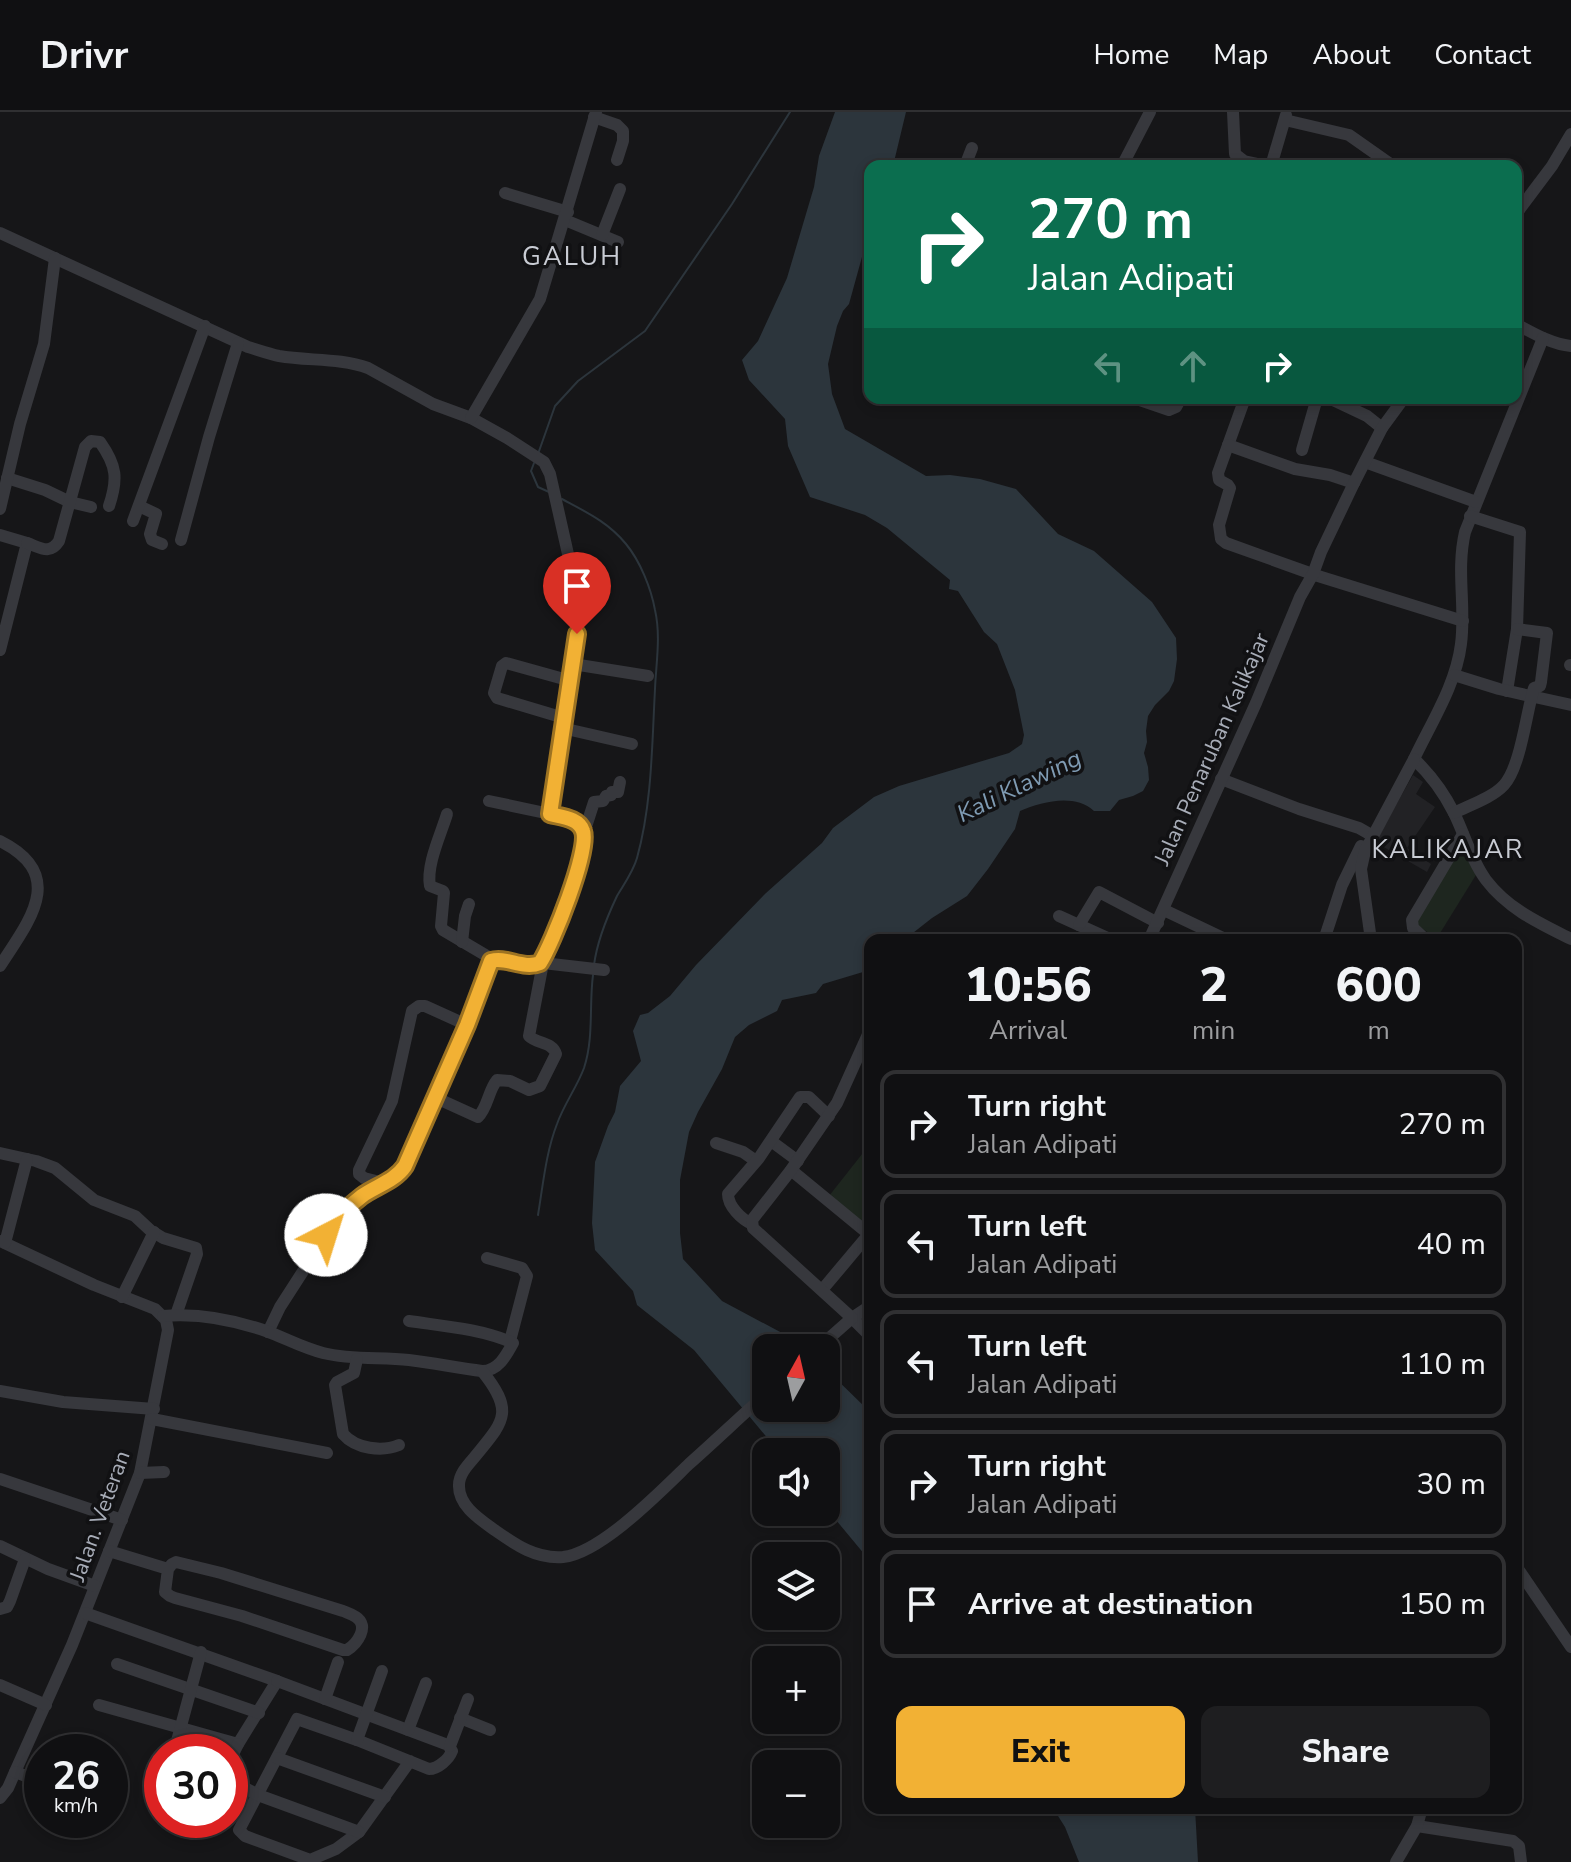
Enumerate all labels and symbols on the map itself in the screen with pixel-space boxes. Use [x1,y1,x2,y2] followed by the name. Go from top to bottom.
[522,239,622,274] district label: GALUH
[543,552,611,634] pin
[1147,628,1277,871] street label: Jalan Penaruban Kalikajar
[951,742,1087,830] water label: Kali Klawing
[1371,832,1525,867] district label: KALIKAJAR
[284,1193,368,1277] position arrow
[752,1334,840,1422] north arrow
[62,1447,138,1586] street label: Jalan. Veteran
[144,1734,248,1838] speed limit sign: 30

